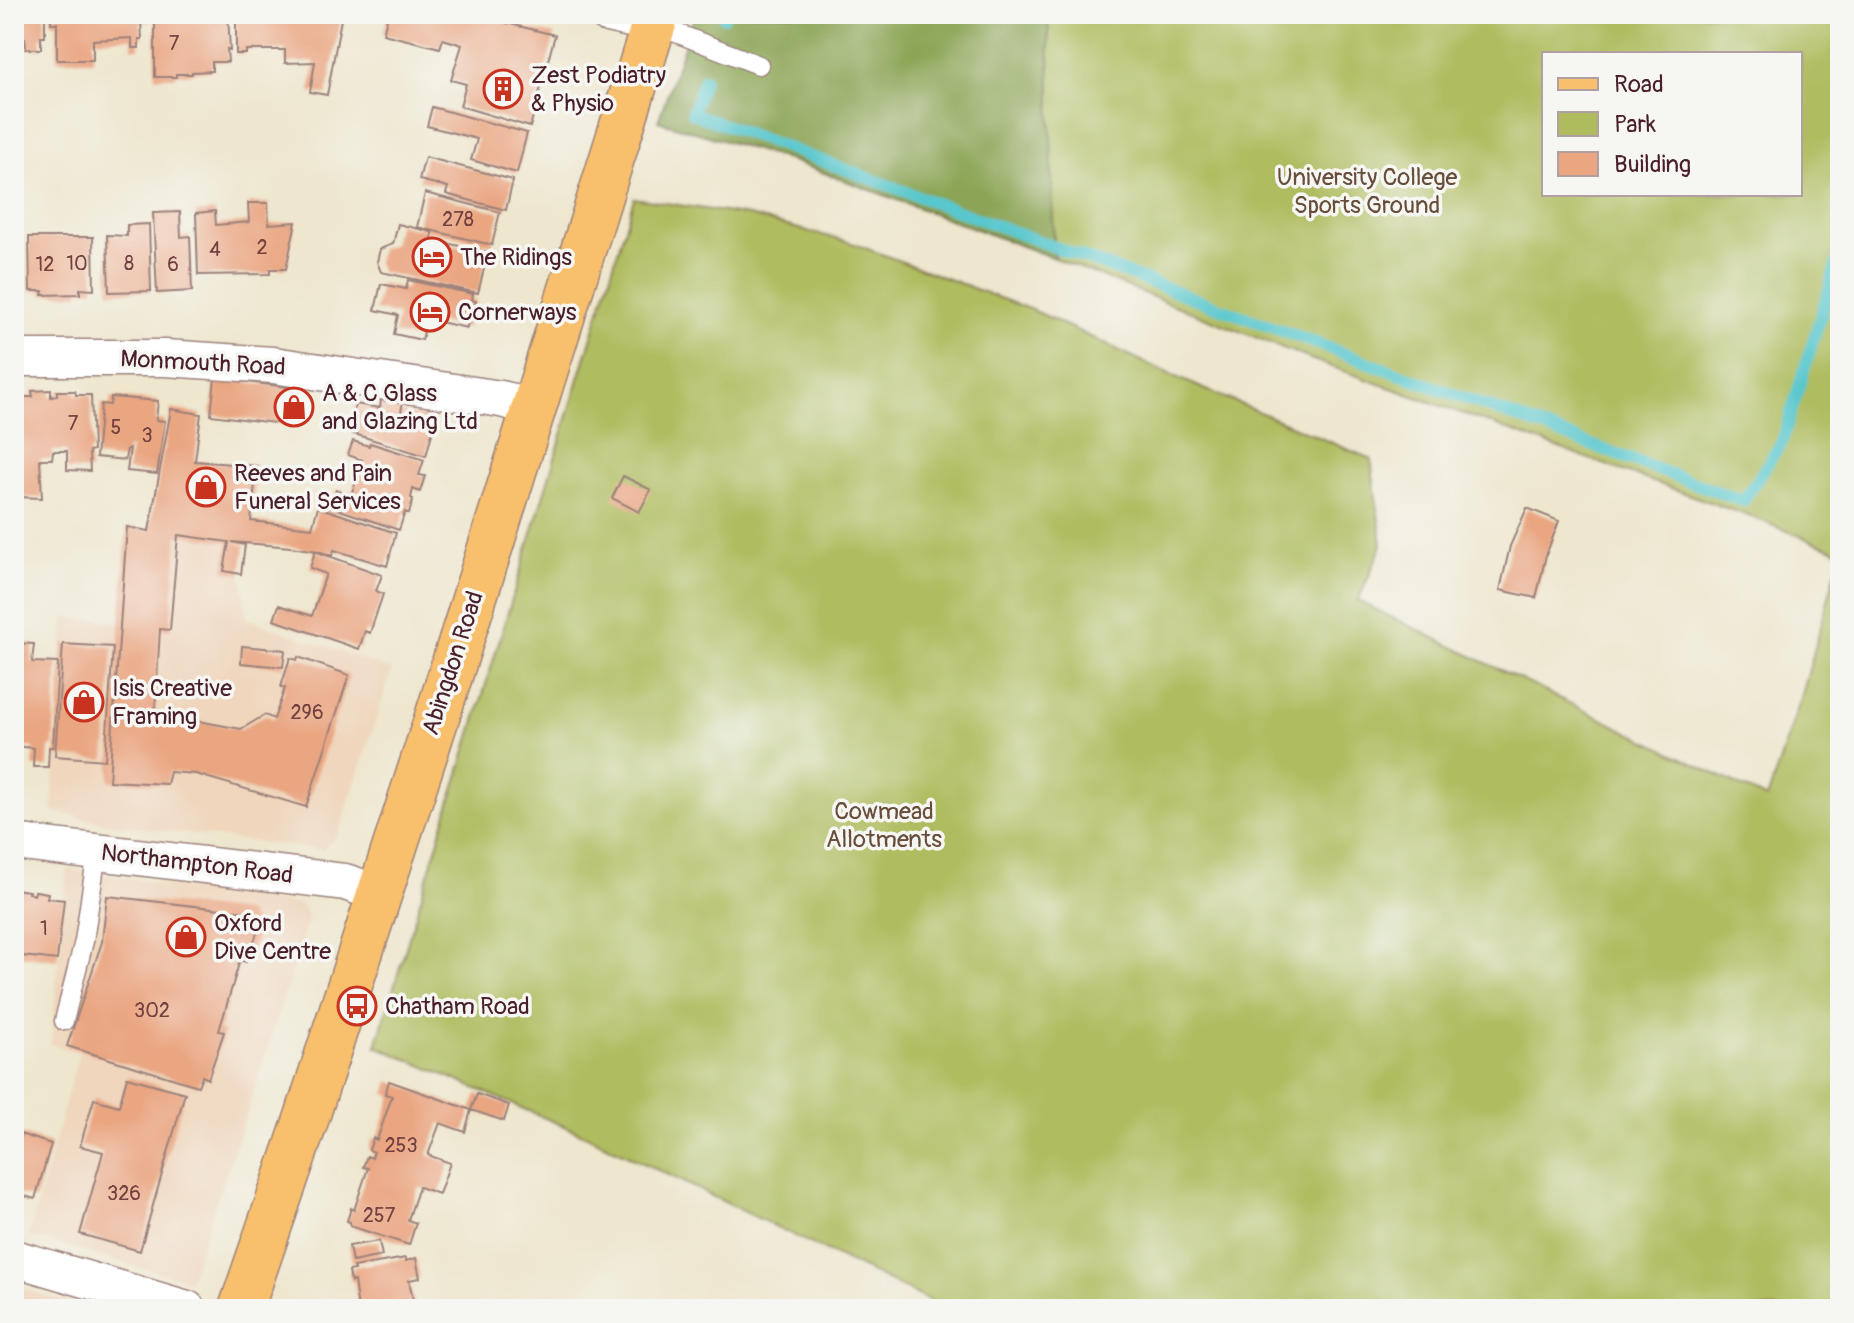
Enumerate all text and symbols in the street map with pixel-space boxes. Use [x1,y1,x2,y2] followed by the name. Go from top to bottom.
[169,31,180,56] house number: 7
[1542,52,1802,196] legend
[531,61,666,118] place label: Zest Podiatry & Physio
[482,68,524,110] building icon: Zest Podiatry & Physio
[1614,70,1664,99] text: Road
[1614,110,1656,139] text: Park
[1614,150,1691,179] text: Building
[1277,163,1457,220] park label: University College Sports Ground
[442,207,474,232] house number: 278
[256,235,268,260] house number: 2
[411,236,453,278] hotel icon: The Ridings
[209,237,221,262] house number: 4
[460,243,572,272] place label: The Ridings
[66,251,88,276] house number: 10
[124,251,134,276] house number: 8
[36,252,55,277] house number: 12
[167,252,179,277] house number: 6
[409,291,451,333] hotel icon: Cornerways
[458,298,577,327] place label: Cornerways
[120,344,286,382] street label: Monmouth Road
[322,379,478,436] place label: A & C Glass and Glazing Ltd
[273,386,315,428] shop icon: A & C Glass and Glazing Ltd
[68,411,79,436] house number: 7
[111,415,121,440] house number: 5
[141,423,153,448] house number: 3
[234,459,401,516] place label: Reeves and Pain Funeral Services
[185,466,227,508] shop icon: Reeves and Pain Funeral Services
[416,587,490,739] street label: Abingdon Road
[112,674,232,731] place label: Isis Creative Framing
[63,681,105,723] shop icon: Isis Creative Framing
[290,700,324,725] house number: 296
[826,797,942,854] park label: Cowmead Allotments
[99,838,295,890] street label: Northampton Road
[214,909,331,966] place label: Oxford Dive Centre
[40,916,48,941] house number: 1
[165,916,207,958] shop icon: Oxford Dive Centre
[336,985,378,1027] bus stop icon: Chatham Road
[385,992,530,1021] place label: Chatham Road
[134,998,170,1023] house number: 302
[384,1133,418,1158] house number: 253
[107,1181,141,1206] house number: 326
[363,1203,396,1228] house number: 257

